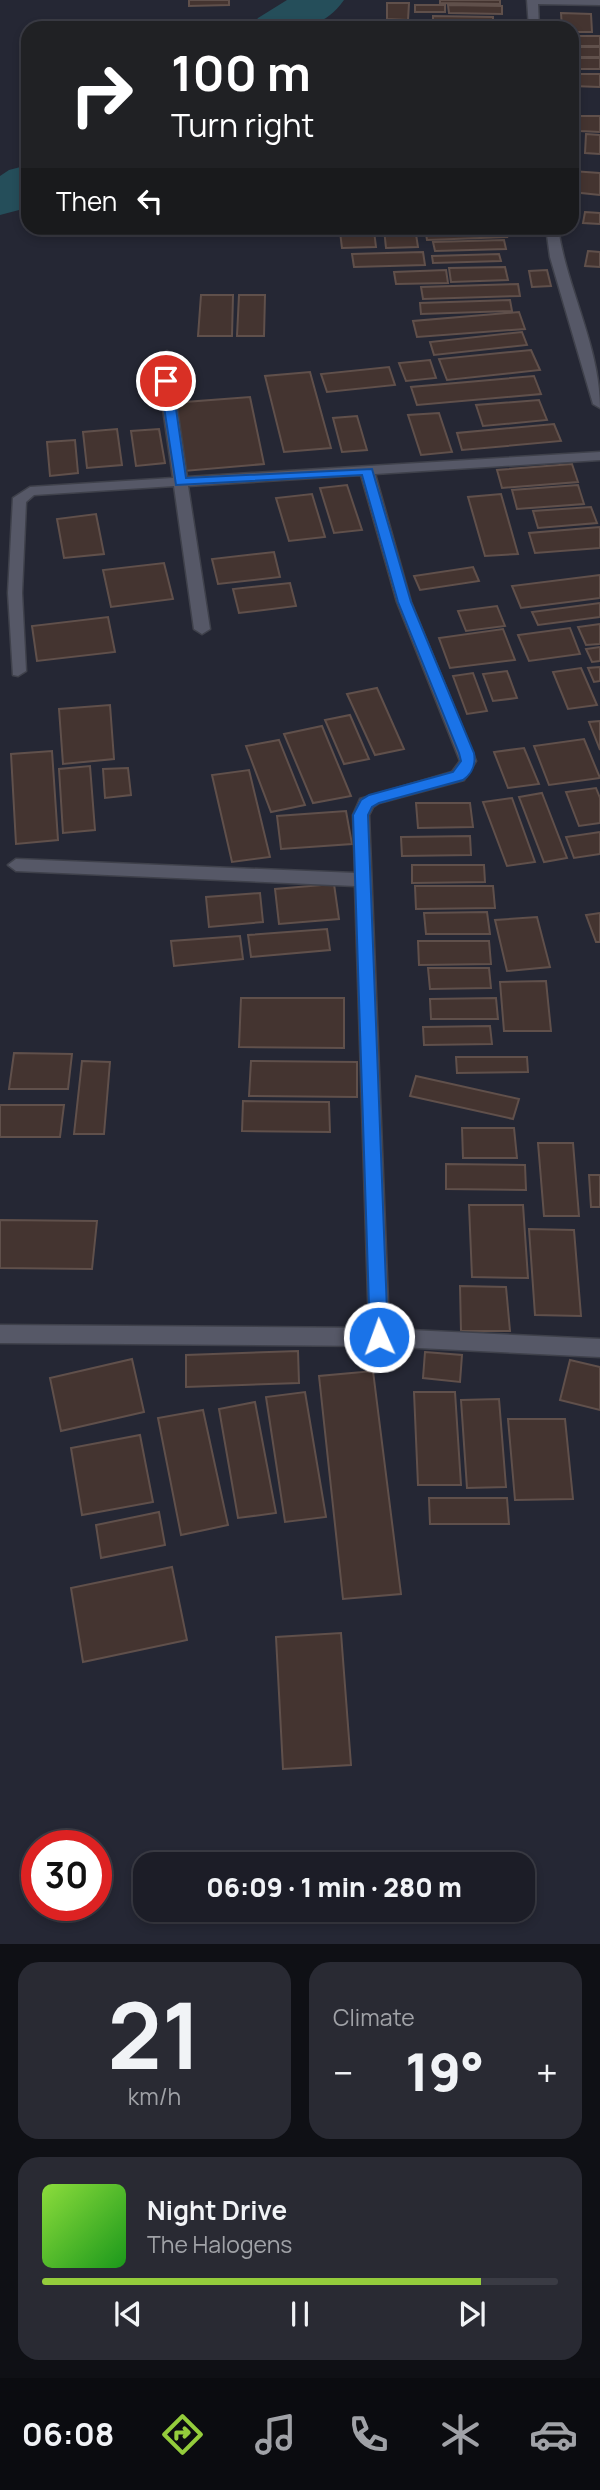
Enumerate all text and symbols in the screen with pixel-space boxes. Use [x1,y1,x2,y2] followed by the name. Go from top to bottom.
[171,39,311,106] text: 100 m
[56,49,147,140] icon: right
[171,103,314,147] text: Turn right
[131,182,169,220] icon: left
[56,183,117,219] text: Then
[136,351,196,411] pin
[147,362,185,400] icon: arrive
[342,1300,416,1374] position arrow
[21,1830,112,1921] speed limit sign: 30
[206,1869,462,1905] text: 06:09 · 1 min · 280 m
[107,1972,202,2096] text: 21
[333,2001,415,2033] text: Climate
[405,2036,484,2107] text: 19°
[333,2046,354,2098] text: −
[536,2046,558,2098] text: +
[128,2080,181,2112] text: km/h
[147,2192,287,2228] text: Night Drive
[147,2228,292,2260] text: The Halogens
[109,2295,147,2333] icon: previous
[281,2295,319,2333] icon: pause
[453,2295,491,2333] icon: next
[158,2410,207,2459] icon: directions
[251,2410,300,2459] icon: music
[344,2410,393,2459] icon: phone
[436,2410,485,2459] icon: climate
[529,2410,578,2459] icon: car
[22,2412,114,2456] text: 06:08

